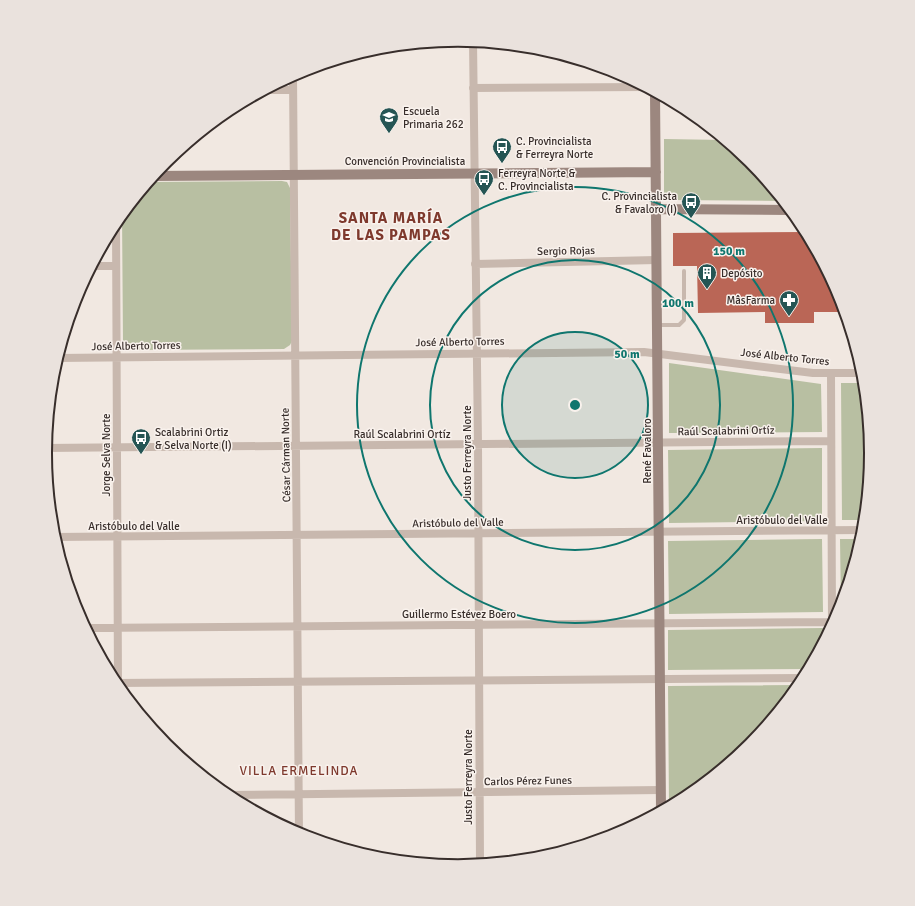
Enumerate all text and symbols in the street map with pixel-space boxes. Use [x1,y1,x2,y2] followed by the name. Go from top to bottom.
[403,105,464,131] place label: Escuela Primaria 262
[378,106,400,134] school or university icon: Escuela Primaria 262
[516,135,593,161] place label: C. Provincialista & Ferreyra Norte
[491,136,513,164] bus stop icon: C. Provincialista & Ferreyra Norte
[345,155,466,168] street label: Convención Provincialista
[498,167,575,193] place label: Ferreyra Norte & C. Provincialista
[473,168,495,196] bus stop icon: Ferreyra Norte & C. Provincialista
[601,190,677,216] place label: C. Provincialista & Favaloro (I)
[680,191,702,219] bus stop icon: C. Provincialista & Favaloro (I)
[331,208,451,244] district label: SANTA MARÍA DE LAS PAMPAS
[537,244,595,258] street label: Sergio Rojas
[713,244,745,259] text: 150 m
[696,262,718,290] building icon: Depósito
[721,267,763,280] place label: Depósito
[778,289,800,317] pharmacy icon: MâsFarma
[726,294,775,307] place label: MâsFarma
[662,296,694,311] text: 100 m
[415,335,505,349] street label: José Alberto Torres
[91,339,181,353] street label: José Alberto Torres
[740,346,830,368] street label: José Alberto Torres
[614,347,640,362] text: 50 m
[568,398,582,412] centre of rings
[461,405,474,501] street label: Justo Ferreyra Norte
[279,408,293,502] street label: César Cárman Norte
[100,414,113,496] street label: Jorge Selva Norte
[641,418,654,484] street label: René Favaloro
[677,424,775,438] street label: Raúl Scalabrini Ortíz
[155,426,232,452] place label: Scalabrini Ortiz & Selva Norte (I)
[130,427,152,455] bus stop icon: Scalabrini Ortiz & Selva Norte (I)
[353,428,451,441] street label: Raúl Scalabrini Ortíz
[736,514,828,527] street label: Aristóbulo del Valle
[412,516,504,530] street label: Aristóbulo del Valle
[88,520,180,533] street label: Aristóbulo del Valle
[402,608,516,621] street label: Guillermo Estévez Boero
[462,729,475,825] street label: Justo Ferreyra Norte
[240,763,358,779] district label: VILLA ERMELINDA
[484,774,572,788] street label: Carlos Pérez Funes

